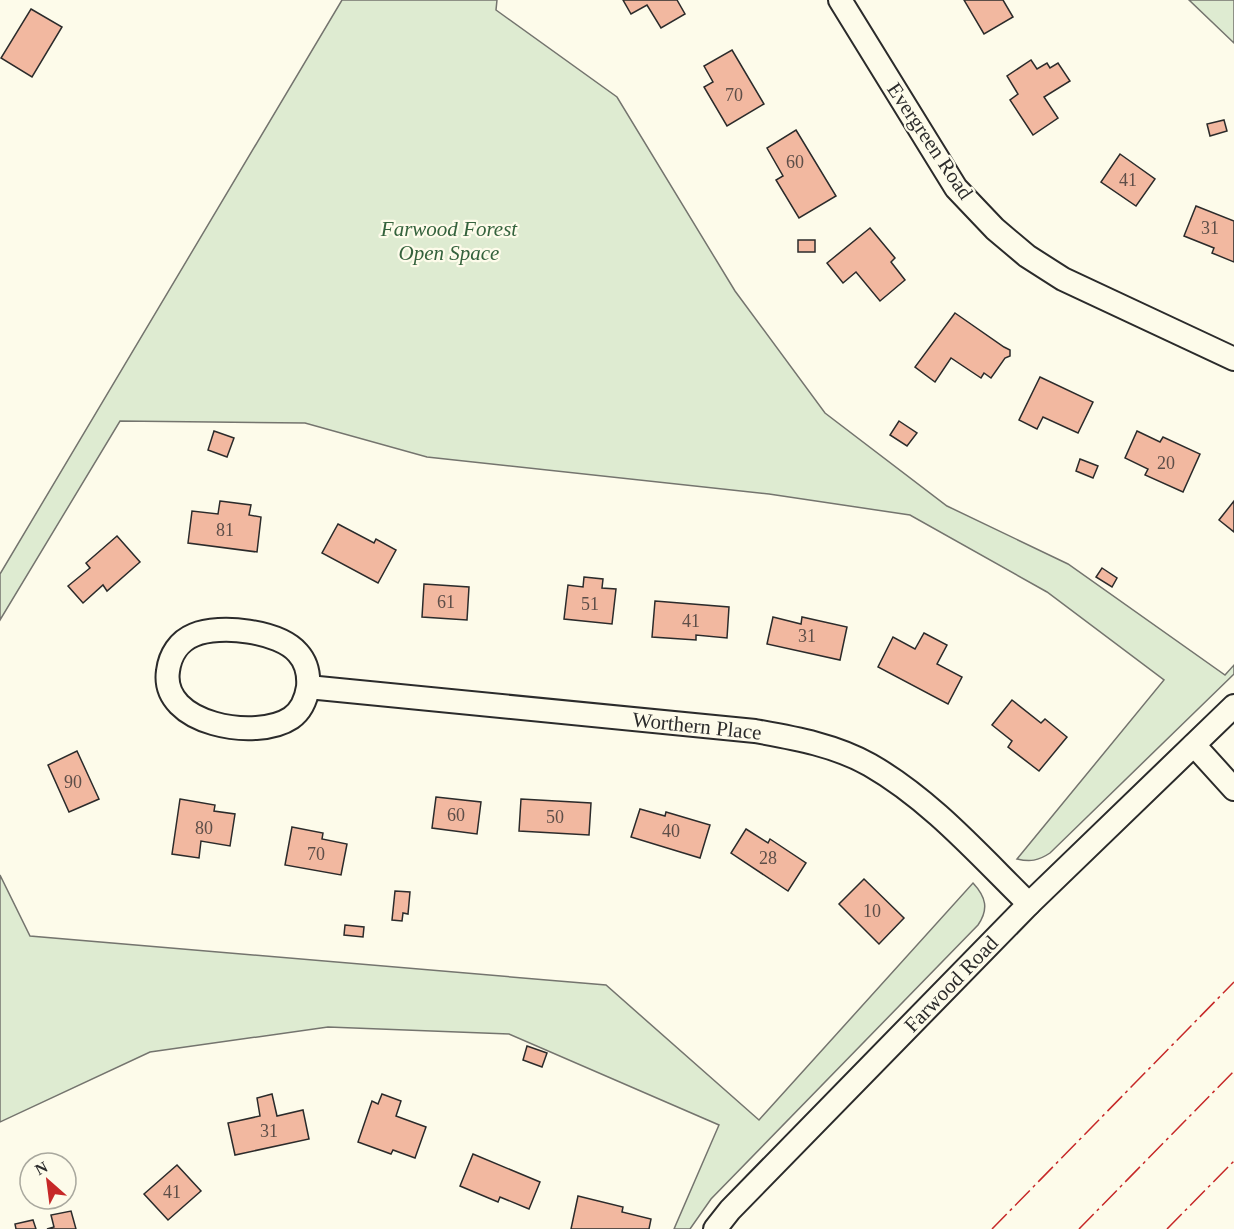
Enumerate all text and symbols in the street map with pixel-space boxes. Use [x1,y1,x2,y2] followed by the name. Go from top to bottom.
[882,78,978,204] street label: Evergreen Road
[725,85,743,105] house number: 70
[786,152,804,172] house number: 60
[1119,170,1137,190] house number: 41
[380,217,518,265] park label: Farwood Forest Open Space
[1201,218,1219,238] house number: 31
[1157,453,1175,473] house number: 20
[216,520,234,540] house number: 81
[437,592,455,612] house number: 61
[581,594,599,614] house number: 51
[682,611,700,631] house number: 41
[798,626,816,646] house number: 31
[631,707,763,745] street label: Worthern Place
[64,772,82,792] house number: 90
[447,805,465,825] house number: 60
[546,807,564,827] house number: 50
[195,818,213,838] house number: 80
[662,821,680,841] house number: 40
[307,844,325,864] house number: 70
[759,848,777,868] house number: 28
[863,901,881,921] house number: 10
[899,931,1003,1037] street label: Farwood Road
[260,1121,278,1141] house number: 31
[18,1151,78,1211] north arrow
[32,1158,51,1178] text: N
[163,1182,181,1202] house number: 41

